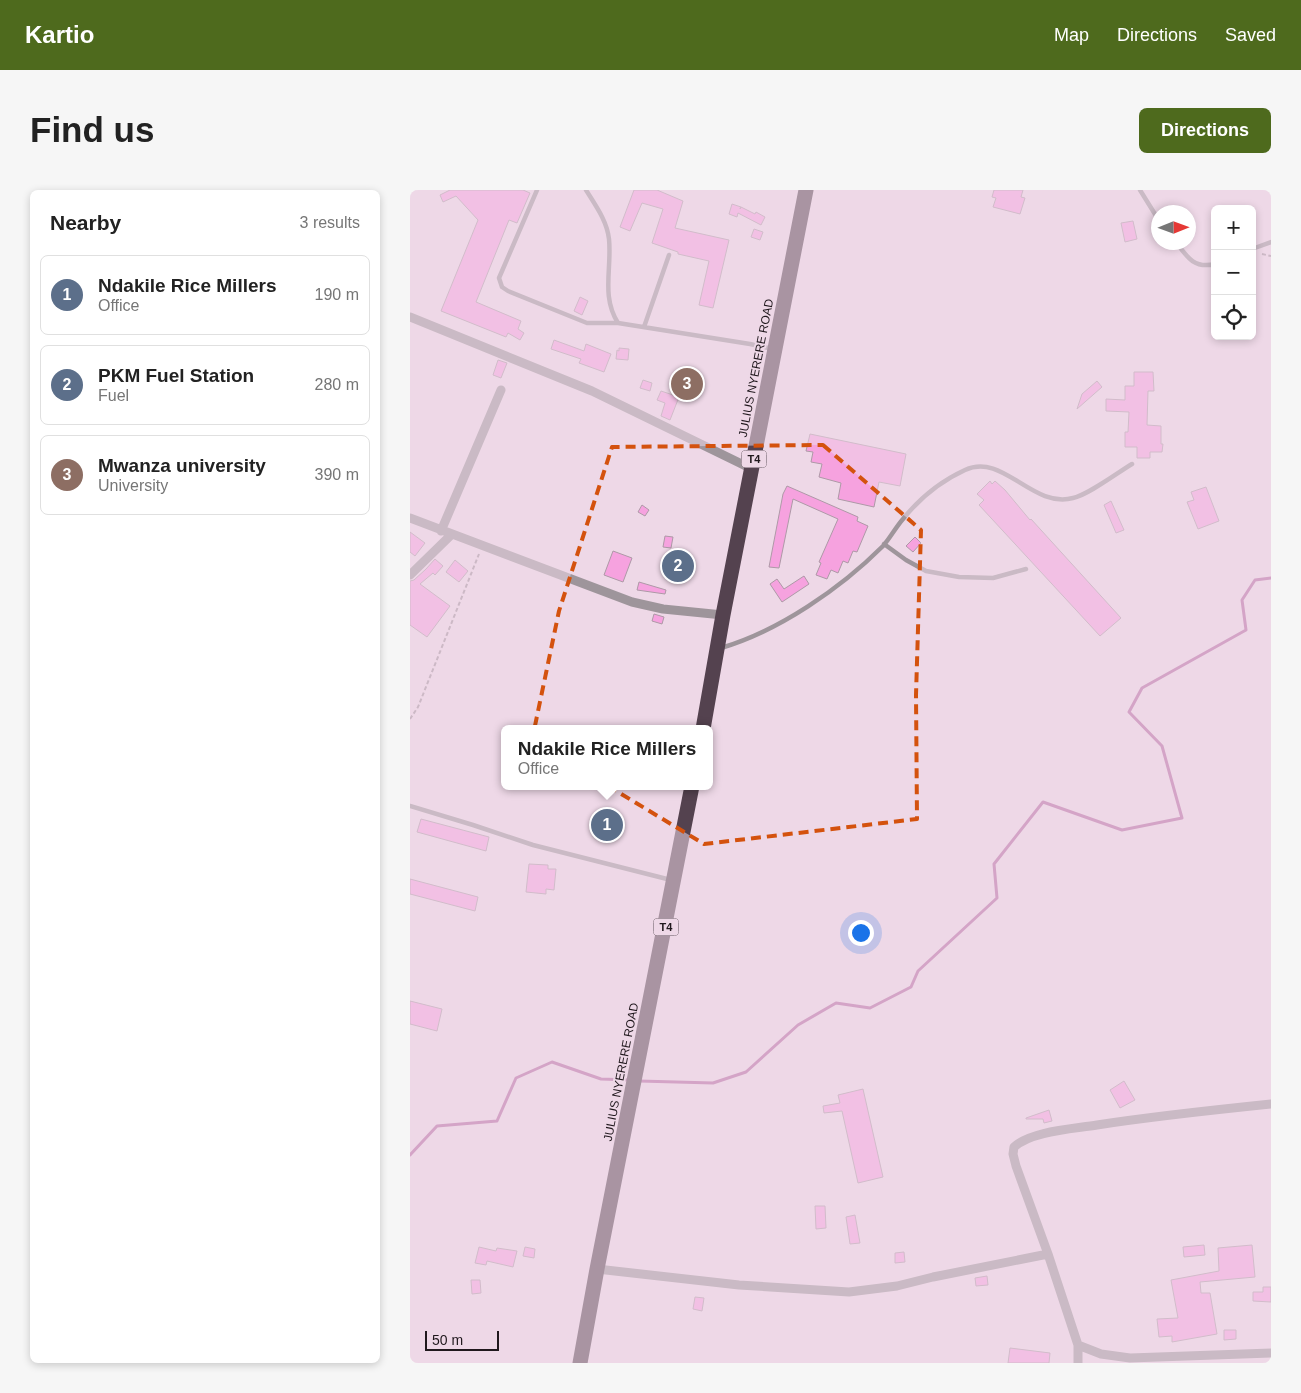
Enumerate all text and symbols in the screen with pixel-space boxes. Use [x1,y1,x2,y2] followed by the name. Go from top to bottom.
[25,21,94,48] text: Kartio
[1054,25,1089,45] text: Map
[1117,25,1197,45] text: Directions
[1225,25,1276,45] text: Saved
[1139,108,1271,153] button: Directions
[30,110,154,149] text: Find us
[1151,205,1196,250] north arrow
[1211,205,1256,340] map controls
[1211,205,1256,250] button: +
[50,211,121,234] text: Nearby
[300,214,360,231] text: 3 results
[1211,250,1256,295] button: −
[98,275,276,296] text: Ndakile Rice Millers
[63,286,71,303] text: 1
[315,286,359,303] text: 190 m
[1211,295,1256,340] button: locate
[98,297,140,314] text: Office
[736,297,776,438] street label: JULIUS NYERERE ROAD
[98,365,254,386] text: PKM Fuel Station
[671,365,703,403] pin: 3
[63,376,71,393] text: 2
[315,376,359,393] text: 280 m
[98,387,129,404] text: Fuel
[742,450,766,468] road number: T4
[98,455,266,476] text: Mwanza university
[63,466,71,483] text: 3
[315,466,359,483] text: 390 m
[98,477,168,494] text: University
[662,547,694,585] pin: 2
[501,725,713,790] popup
[518,738,696,759] text: Ndakile Rice Millers
[518,760,559,777] text: Office
[591,806,623,844] pin: 1
[654,919,678,936] road number: T4
[848,920,874,946] your location
[601,1001,641,1142] street label: JULIUS NYERERE ROAD
[425,1328,499,1351] scale bar
[432,1332,463,1348] text: 50 m

